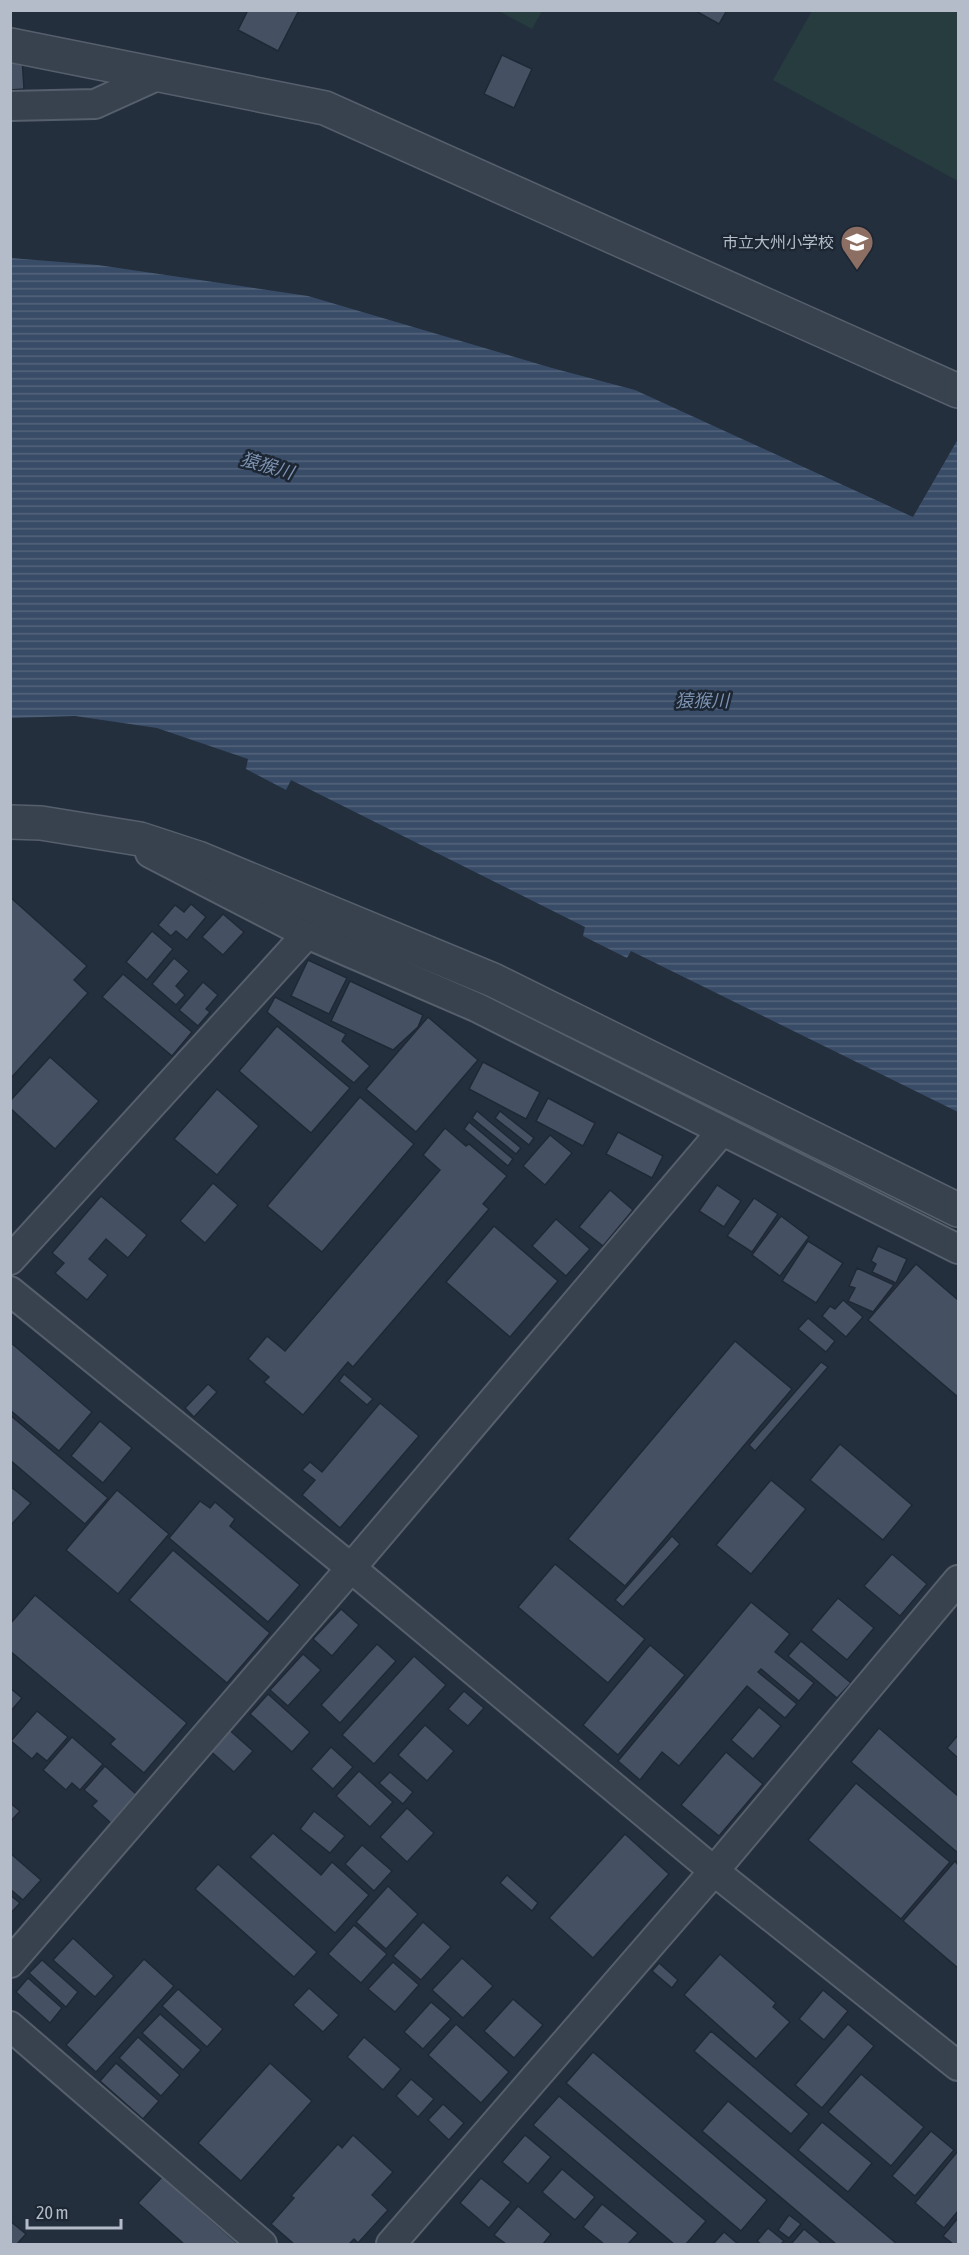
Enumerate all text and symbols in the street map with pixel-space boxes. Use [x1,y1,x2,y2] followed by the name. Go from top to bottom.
[839,224,875,271] school or university icon: 市立大州小学校
[722,233,834,251] place label: 市立大州小学校
[238,448,298,484] water label: 猿猴川
[675,690,731,711] water label: 猿猴川
[27,2192,122,2230] scale bar
[36,2202,68,2223] text: 20 m

